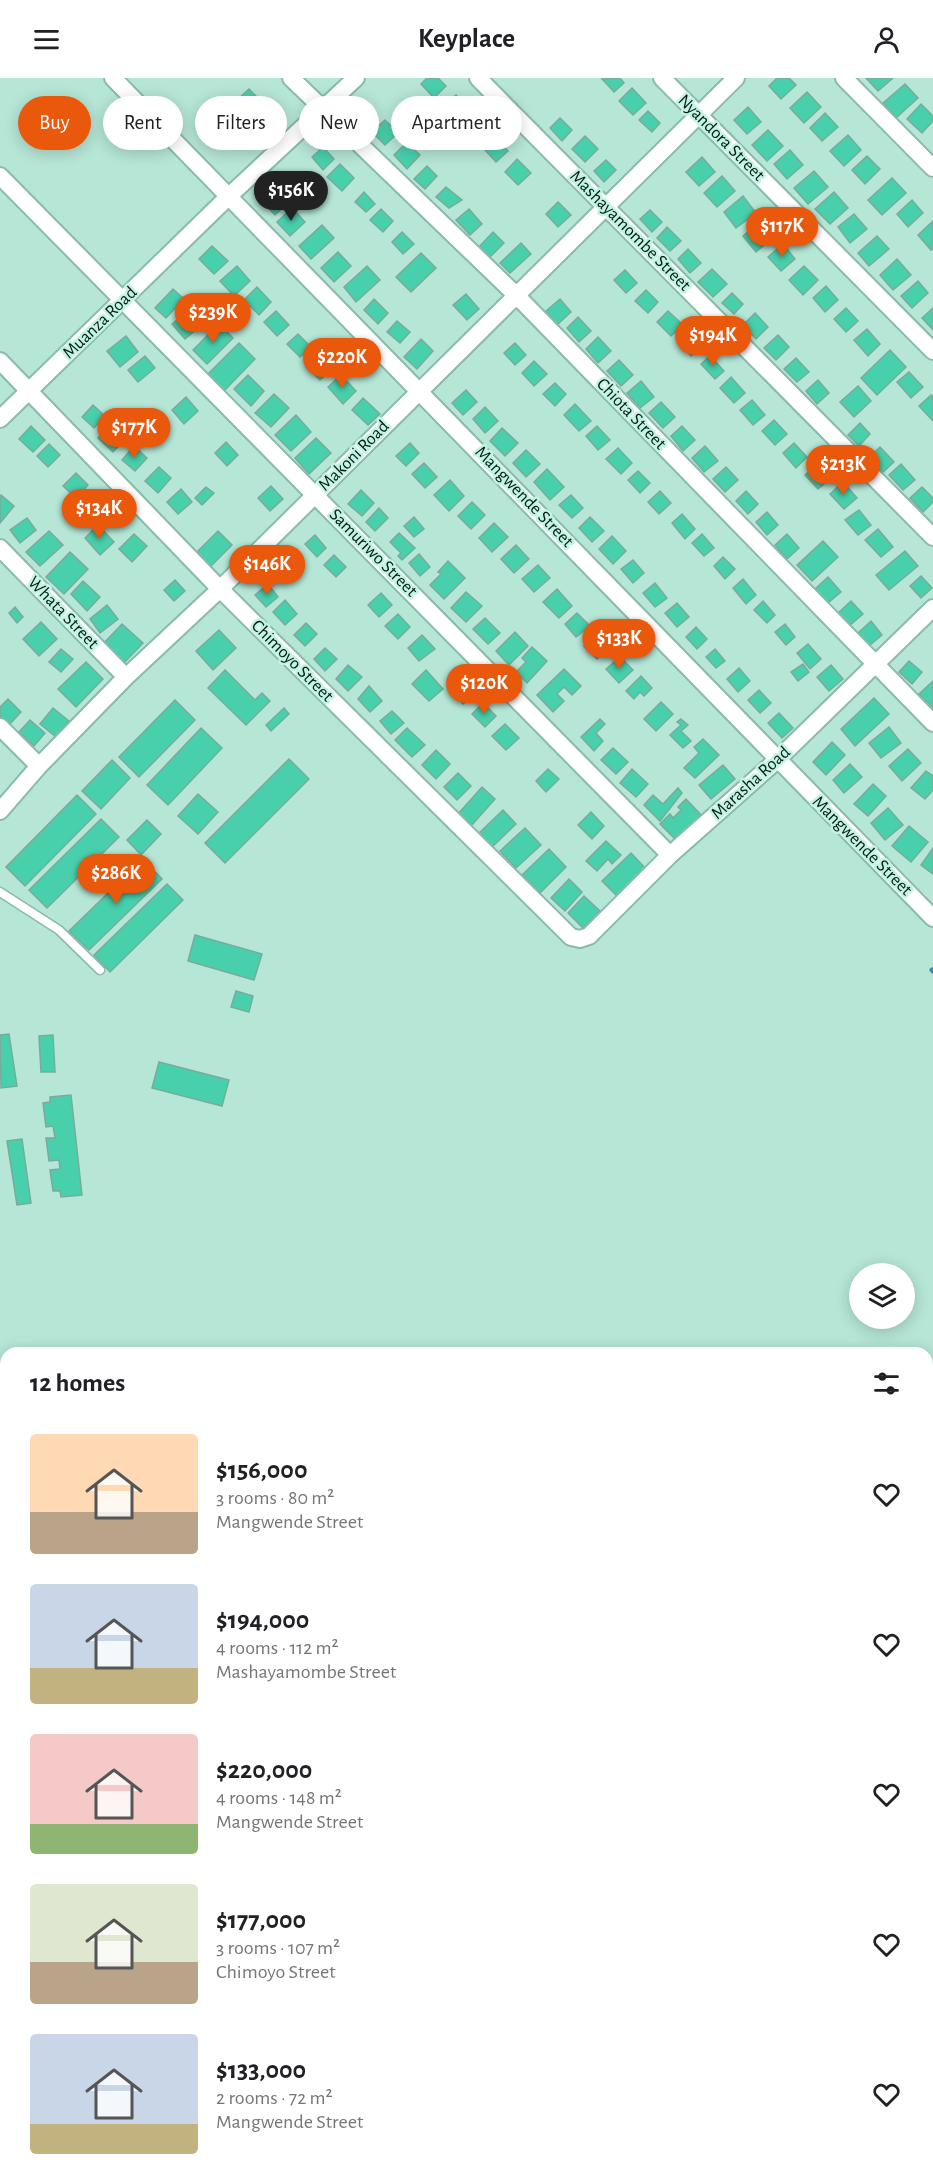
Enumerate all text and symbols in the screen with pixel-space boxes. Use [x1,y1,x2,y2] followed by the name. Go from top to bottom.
[30,23,63,56] icon: menu
[870,23,903,56] icon: person
[418,25,515,52] text: Keyplace
[674,91,768,185] street label: Nyandora Street
[18,96,91,150] chip: Buy
[103,96,183,150] chip: Rent
[195,96,287,150] chip: Filters
[299,96,379,150] chip: New
[391,96,522,150] chip: Apartment
[566,167,694,295] street label: Mashayamombe Street
[249,171,333,222] pin: $156K
[268,180,314,200] text: $156K
[740,207,824,258] pin: $117K
[760,216,804,236] text: $117K
[60,284,140,362] street label: Muanza Road
[171,293,255,344] pin: $239K
[189,302,237,322] text: $239K
[671,316,755,367] pin: $194K
[689,325,737,345] text: $194K
[300,338,384,389] pin: $220K
[317,347,367,367] text: $220K
[593,375,669,453] street label: Chiota Street
[92,408,176,459] pin: $177K
[111,417,157,437] text: $177K
[315,417,393,495] street label: Makoni Road
[471,443,577,551] street label: Mangwende Street
[801,445,885,496] pin: $213K
[820,454,866,474] text: $213K
[57,489,141,540] pin: $134K
[76,498,122,518] text: $134K
[326,506,421,601] street label: Samuriwo Street
[225,545,309,596] pin: $146K
[243,554,291,574] text: $146K
[24,573,102,653] street label: Whata Street
[248,617,337,706] street label: Chimoyo Street
[577,619,661,670] pin: $133K
[596,628,642,648] text: $133K
[442,664,526,715] pin: $120K
[460,673,508,693] text: $120K
[708,743,794,823] street label: Marasha Road
[809,793,915,899] street label: Mangwende Street
[74,854,158,905] pin: $286K
[91,863,141,883] text: $286K
[849,1263,915,1329] map controls
[849,1263,915,1329] button: layers
[870,1367,903,1400] icon: filters
[30,1370,125,1396] text: 12 homes
[216,1457,307,1483] text: $156,000
[78,1458,150,1530] icon: home
[870,1478,903,1511] icon: heart
[216,1488,334,1508] text: 3 rooms · 80 m²
[216,1512,363,1532] text: Mangwende Street
[216,1607,309,1633] text: $194,000
[78,1608,150,1680] icon: home
[870,1628,903,1661] icon: heart
[216,1638,339,1658] text: 4 rooms · 112 m²
[216,1662,396,1682] text: Mashayamombe Street
[216,1757,312,1783] text: $220,000
[78,1758,150,1830] icon: home
[870,1778,903,1811] icon: heart
[216,1788,342,1808] text: 4 rooms · 148 m²
[216,1812,363,1832] text: Mangwende Street
[216,1907,306,1933] text: $177,000
[78,1908,150,1980] icon: home
[870,1928,903,1961] icon: heart
[216,1938,340,1958] text: 3 rooms · 107 m²
[216,1962,336,1982] text: Chimoyo Street
[216,2057,306,2083] text: $133,000
[78,2058,150,2130] icon: home
[870,2078,903,2111] icon: heart
[216,2088,333,2108] text: 2 rooms · 72 m²
[216,2112,363,2132] text: Mangwende Street

